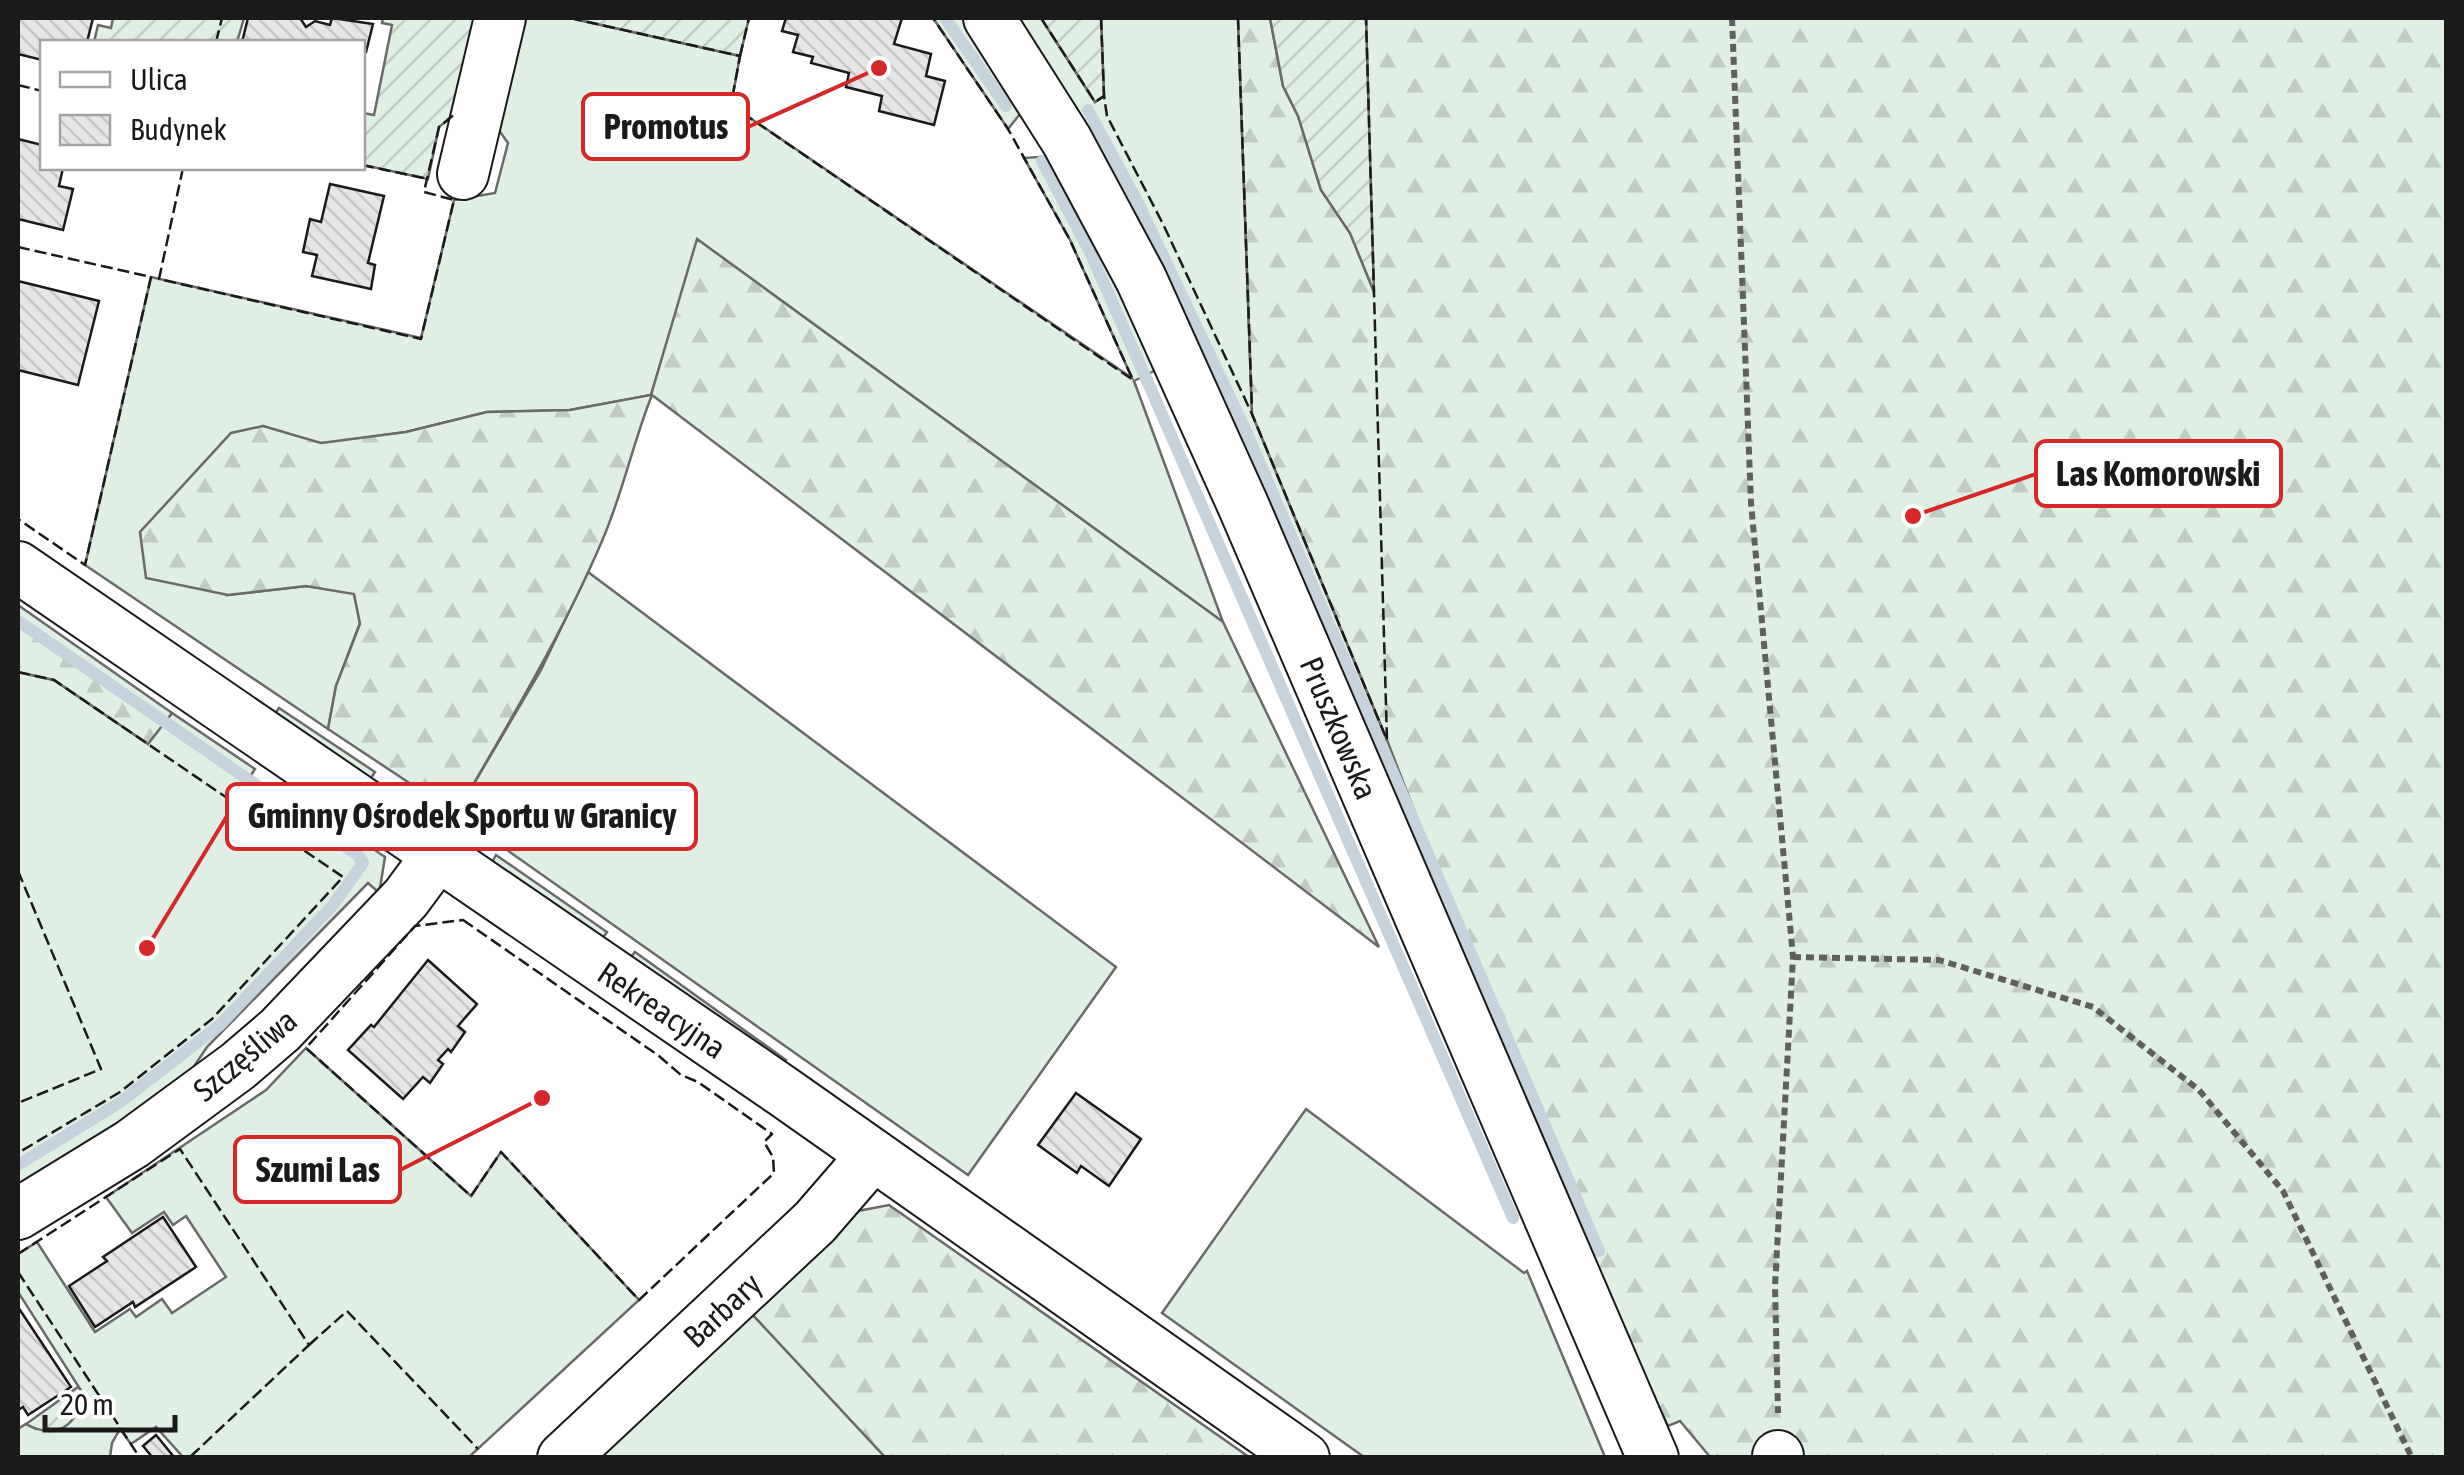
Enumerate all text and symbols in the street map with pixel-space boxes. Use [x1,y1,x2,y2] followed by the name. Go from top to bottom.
[40,40,365,170] legend
[130,62,188,96] text: Ulica
[583,94,748,159] callout: Promotus
[604,106,728,146] text: Promotus
[130,112,227,146] text: Budynek
[2036,441,2281,506] callout: Las Komorowski
[2056,453,2260,493] text: Las Komorowski
[1292,651,1386,805] street label: Pruszkowska
[227,784,696,849] callout: Gminny Ośrodek Sportu w Granicy
[247,795,677,835] text: Gminny Ośrodek Sportu w Granicy
[591,954,733,1066] street label: Rekreacyjna
[186,1001,304,1109] street label: Szczęśliwa
[235,1137,400,1202] callout: Szumi Las
[256,1149,380,1189] text: Szumi Las
[676,1265,768,1355] street label: Barbary
[45,1370,175,1432] scale bar
[60,1387,114,1421] text: 20 m

